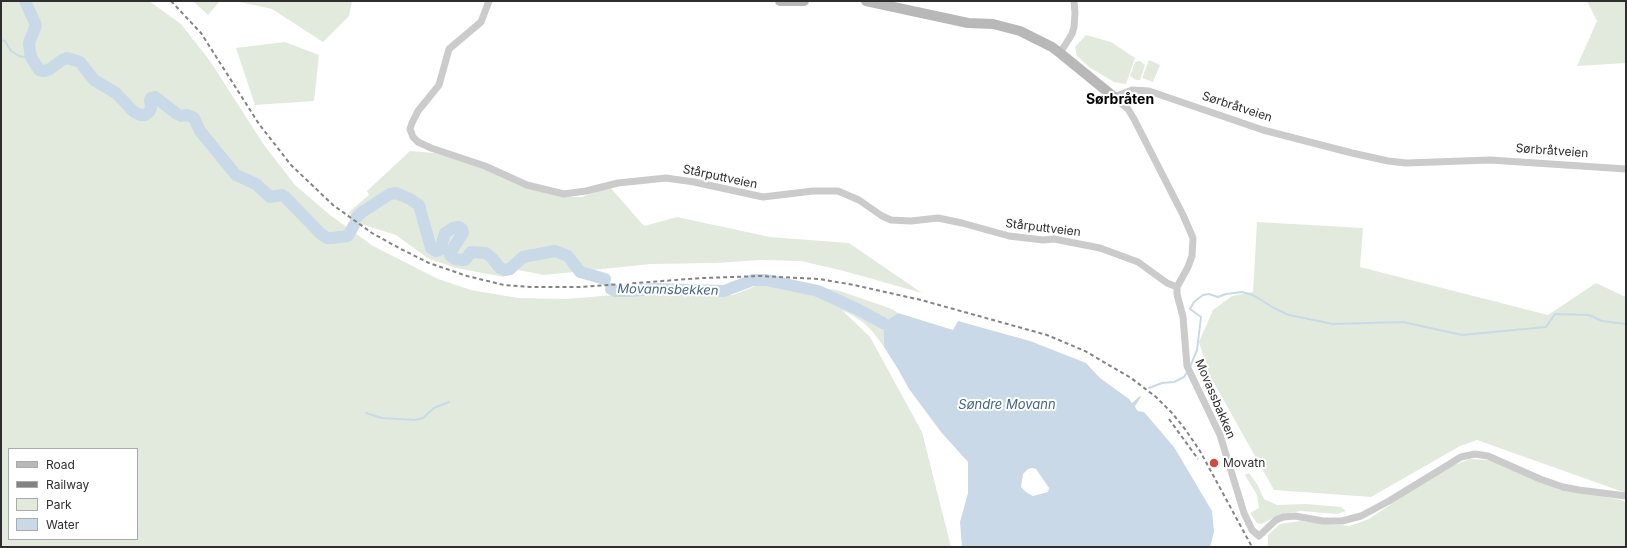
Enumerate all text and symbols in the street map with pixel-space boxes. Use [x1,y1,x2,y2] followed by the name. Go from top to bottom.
[1200,89,1274,125] street label: Sørbråtveien
[1086,92,1154,108] district label: Sørbråten
[1515,141,1589,161] street label: Sørbråtveien
[681,162,759,192] street label: Stårputtveien
[1004,216,1082,240] street label: Stårputtveien
[617,281,719,299] water label: Movannsbekken
[1192,357,1238,441] street label: Movassbakken
[958,397,1056,413] water label: Søndre Movann
[8,448,138,540] legend
[1223,456,1265,470] place label: Movatn
[46,457,75,472] text: Road
[1208,457,1220,469] marker: Movatn
[46,477,89,492] text: Railway
[46,497,72,512] text: Park
[46,517,79,532] text: Water

